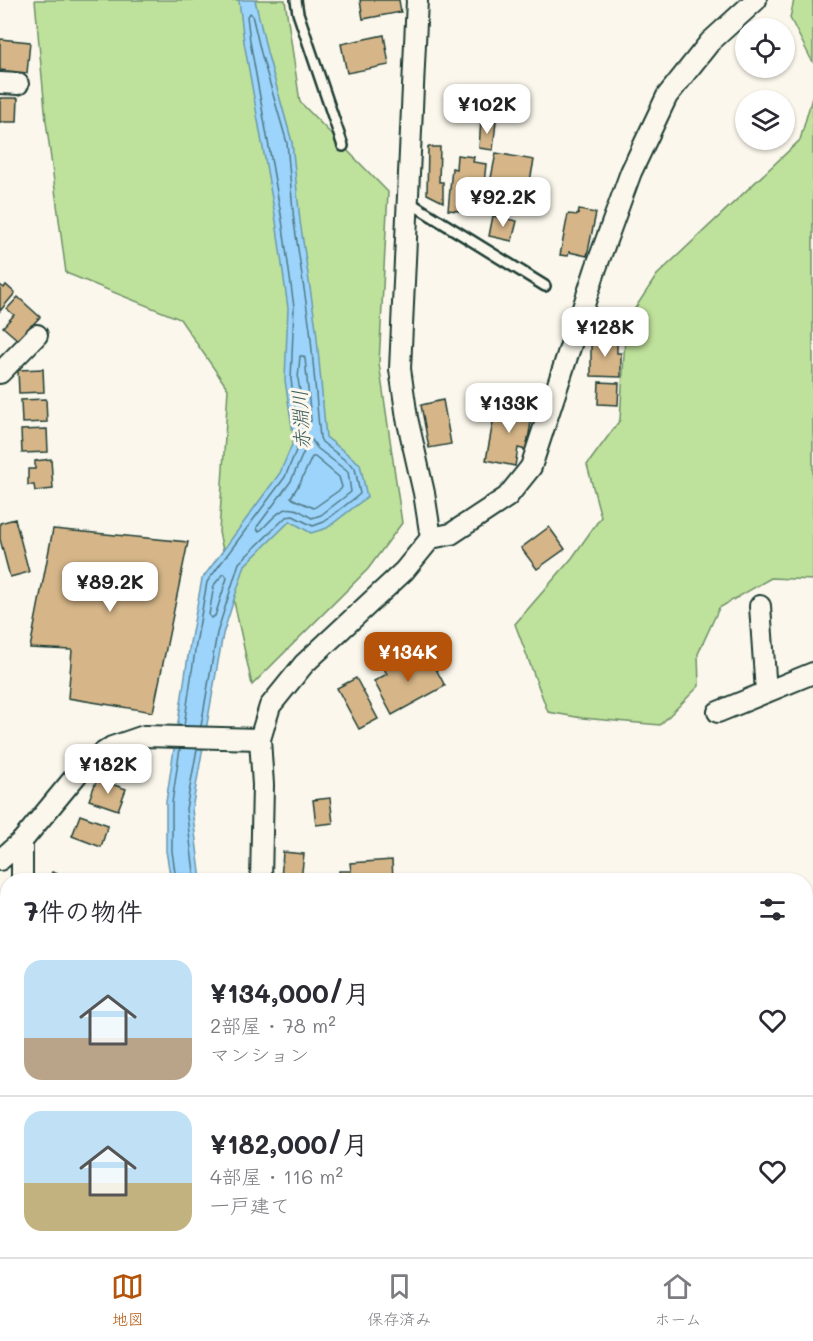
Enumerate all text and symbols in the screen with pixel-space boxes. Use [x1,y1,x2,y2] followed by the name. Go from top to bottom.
[735,18,795,150] map controls
[735,18,795,78] button: locate
[445,84,529,135] pin: ¥102K
[457,90,517,116] text: ¥102K
[735,90,795,150] button: layers
[454,177,552,228] pin: ¥92.2K
[470,183,536,209] text: ¥92.2K
[563,307,647,358] pin: ¥128K
[576,313,634,339] text: ¥128K
[467,383,551,434] pin: ¥133K
[285,389,315,451] water label: 赤淵川
[479,389,539,415] text: ¥133K
[61,562,159,613] pin: ¥89.2K
[76,568,144,594] text: ¥89.2K
[366,632,450,683] pin: ¥134K
[378,638,438,664] text: ¥134K
[66,744,150,795] pin: ¥182K
[79,750,137,776] text: ¥182K
[756,893,789,926] icon: filters
[24,894,142,928] text: 7件の物件
[210,976,370,1010] text: ¥134,000/月
[72,984,144,1056] icon: home
[756,1004,789,1037] icon: heart
[210,1012,336,1038] text: 2部屋 · 78 m²
[210,1041,309,1067] text: マンション
[210,1127,369,1161] text: ¥182,000/月
[72,1135,144,1207] icon: home
[756,1155,789,1188] icon: heart
[210,1163,343,1189] text: 4部屋 · 116 m²
[210,1192,290,1218] text: 一戸建て
[111,1270,144,1330] tab: 地図
[367,1270,431,1330] tab: 保存済み
[654,1270,702,1330] tab: ホーム

